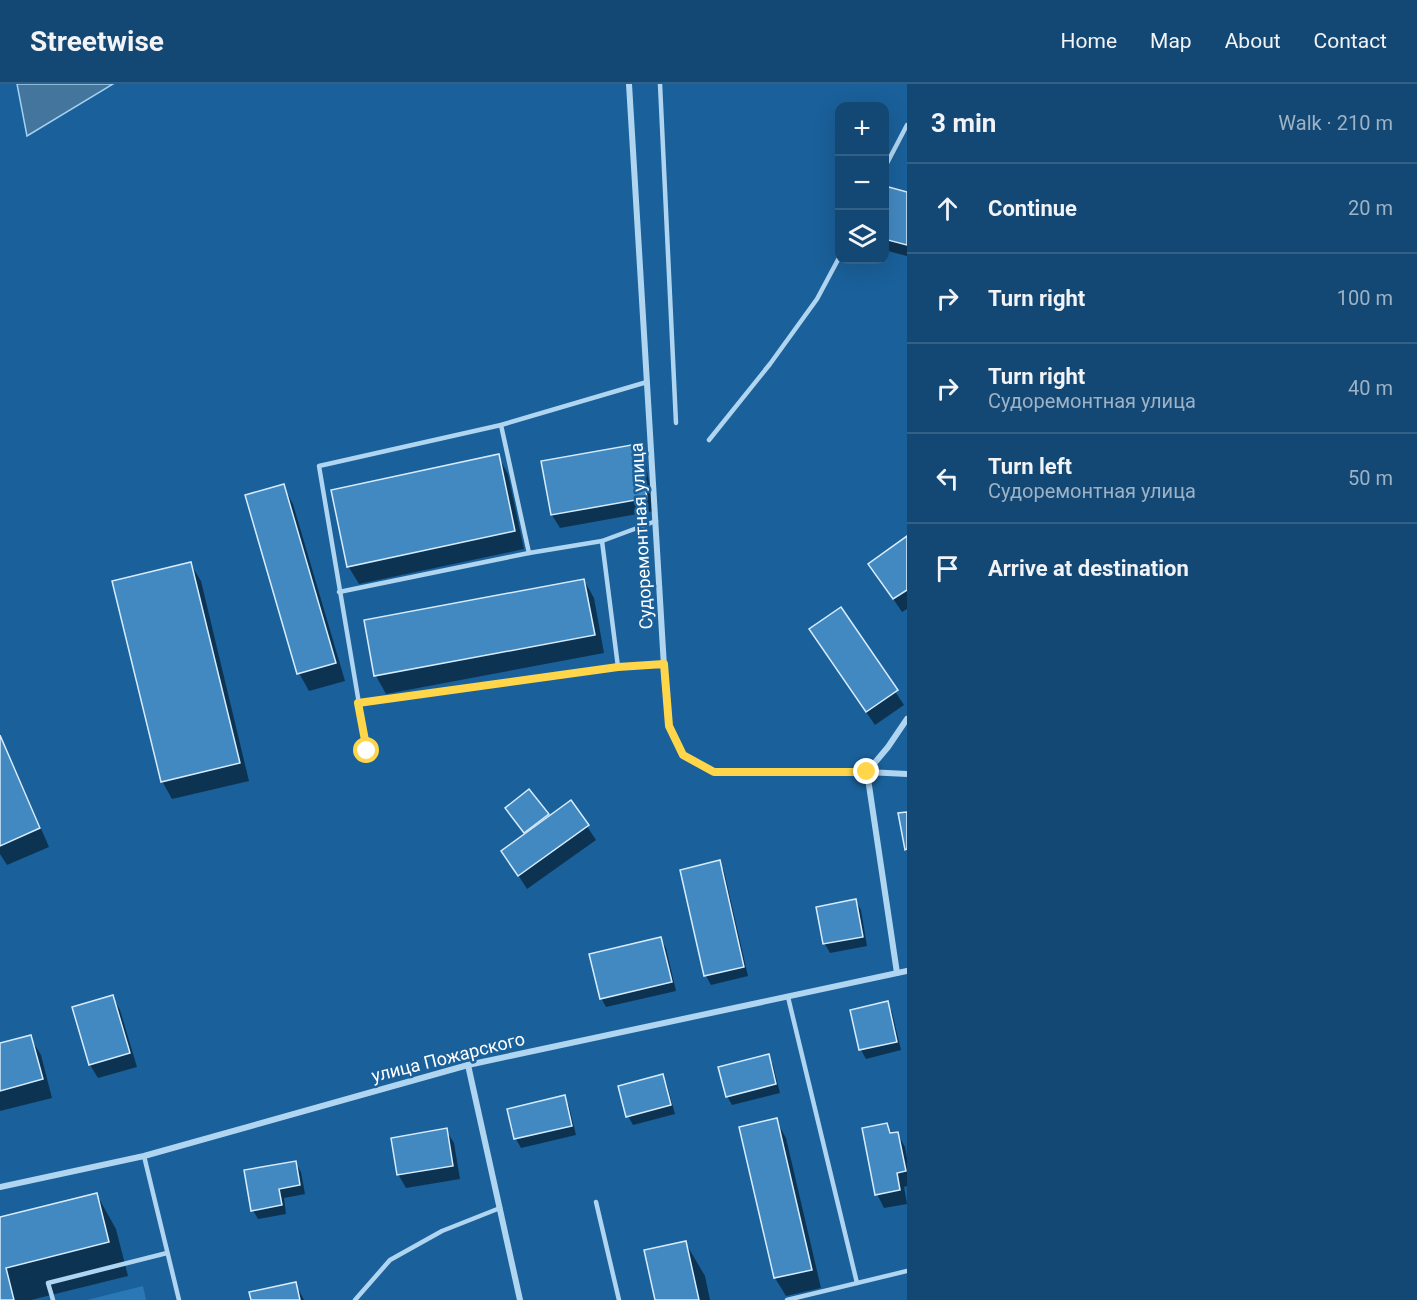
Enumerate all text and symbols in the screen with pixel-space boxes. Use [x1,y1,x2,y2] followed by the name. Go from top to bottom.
[30,25,164,58] text: Streetwise
[1061,29,1117,53] text: Home
[1150,29,1192,53] text: Map
[1225,29,1281,53] text: About
[1314,29,1387,53] text: Contact
[835,102,889,264] map controls
[835,102,889,156] button: +
[931,108,996,138] text: 3 min
[1278,111,1393,135] text: Walk · 210 m
[835,156,889,210] button: −
[931,192,964,225] icon: ahead
[988,196,1077,221] text: Continue
[1348,196,1393,220] text: 20 m
[835,210,889,264] button: layers
[931,282,964,315] icon: right
[988,286,1085,311] text: Turn right
[1337,286,1393,310] text: 100 m
[988,364,1085,389] text: Turn right
[931,372,964,405] icon: right
[1348,376,1393,400] text: 40 m
[988,389,1196,413] text: Судоремонтная улица
[626,442,656,630] street label: Судоремонтная улица
[988,454,1072,479] text: Turn left
[931,462,964,495] icon: left
[1348,466,1393,490] text: 50 m
[988,479,1196,503] text: Судоремонтная улица
[931,552,964,585] icon: arrive
[988,556,1189,581] text: Arrive at destination
[353,737,379,763] route start
[853,758,879,784] route end
[369,1028,527,1086] street label: улица Пожарского

